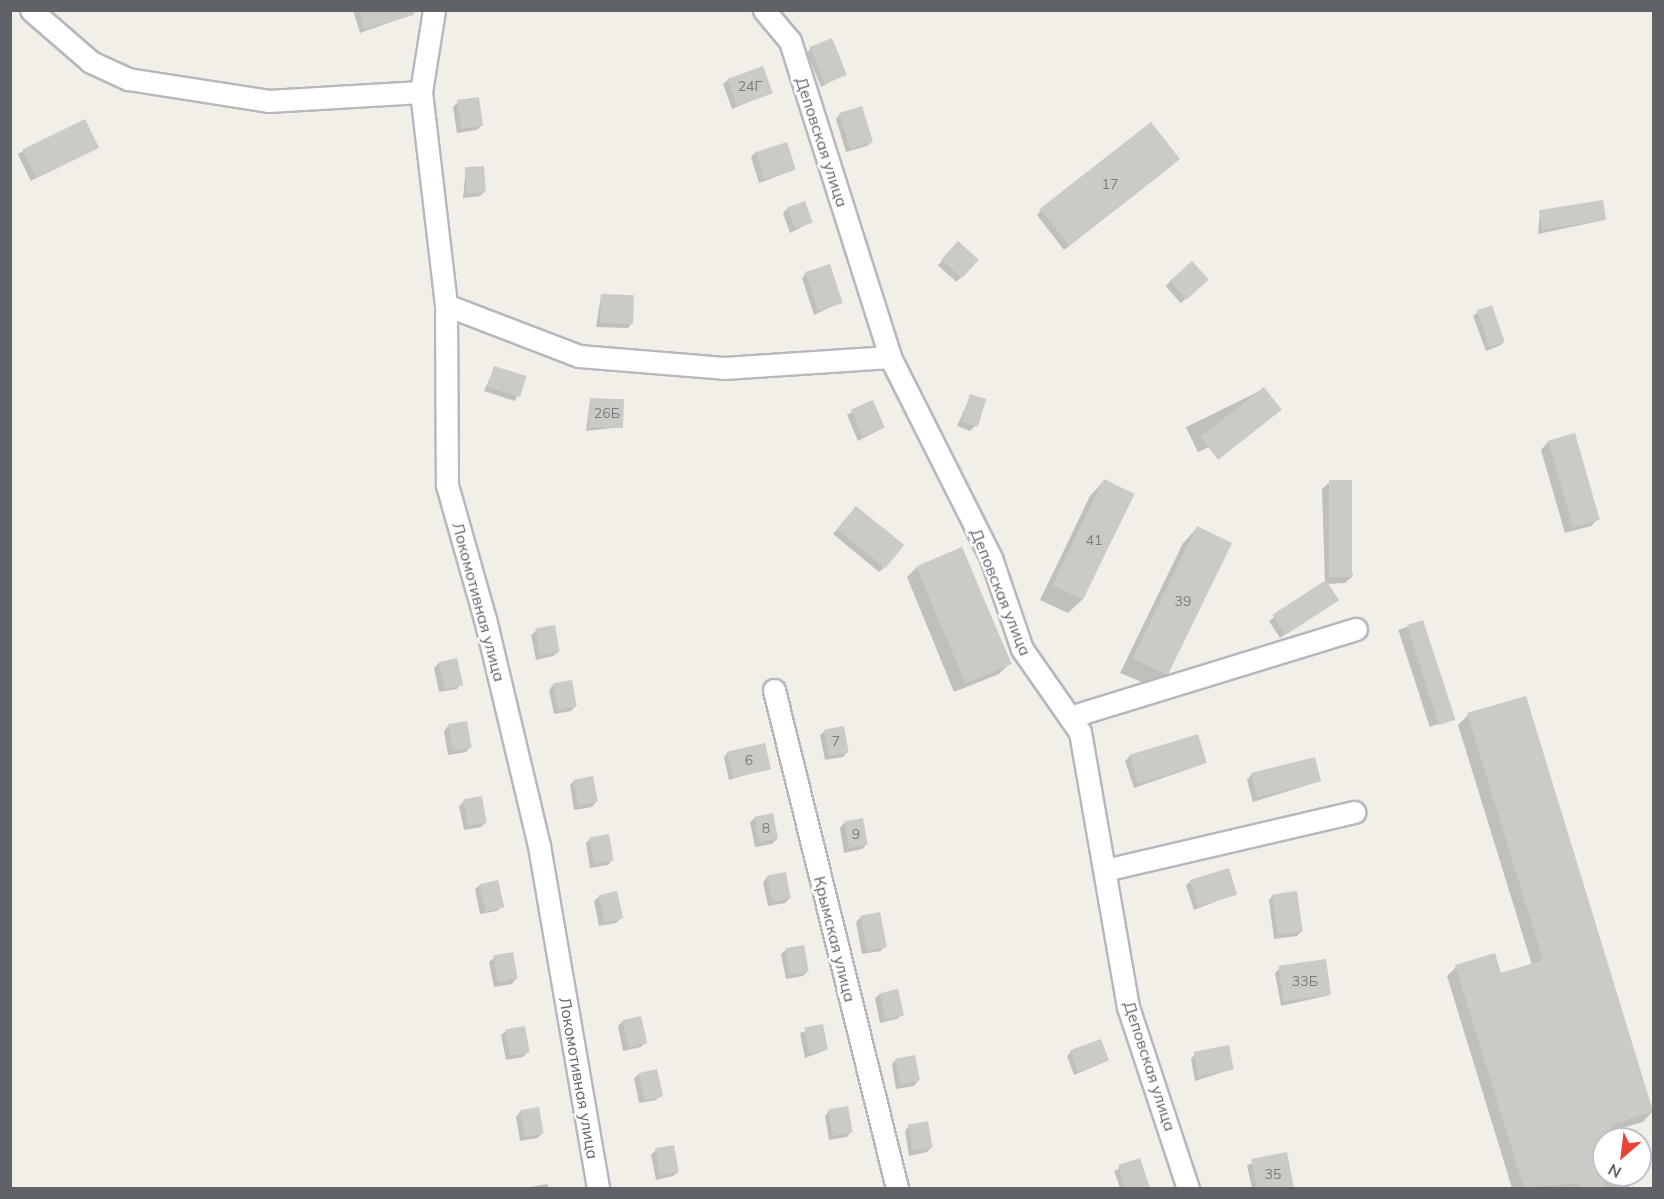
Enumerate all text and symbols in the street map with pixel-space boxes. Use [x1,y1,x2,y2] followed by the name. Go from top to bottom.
[792,75,852,209] street label: Деповская улица
[738,78,762,94] house number: 24Г
[1102,176,1118,192] house number: 17
[594,405,620,421] house number: 26Б
[448,520,510,684] street label: Локомотивная улица
[967,526,1035,658] street label: Деповская улица
[1086,532,1102,548] house number: 41
[1175,593,1191,609] house number: 39
[832,733,840,749] house number: 7
[745,752,753,768] house number: 6
[762,820,770,836] house number: 8
[852,826,860,842] house number: 9
[810,874,860,1004] street label: Крымская улица
[1292,973,1318,989] house number: 33Б
[555,996,603,1160] street label: Локомотивная улица
[1120,999,1180,1133] street label: Деповская улица
[1592,1127,1652,1187] north arrow
[1604,1159,1625,1183] text: N
[1265,1166,1281,1182] house number: 35

